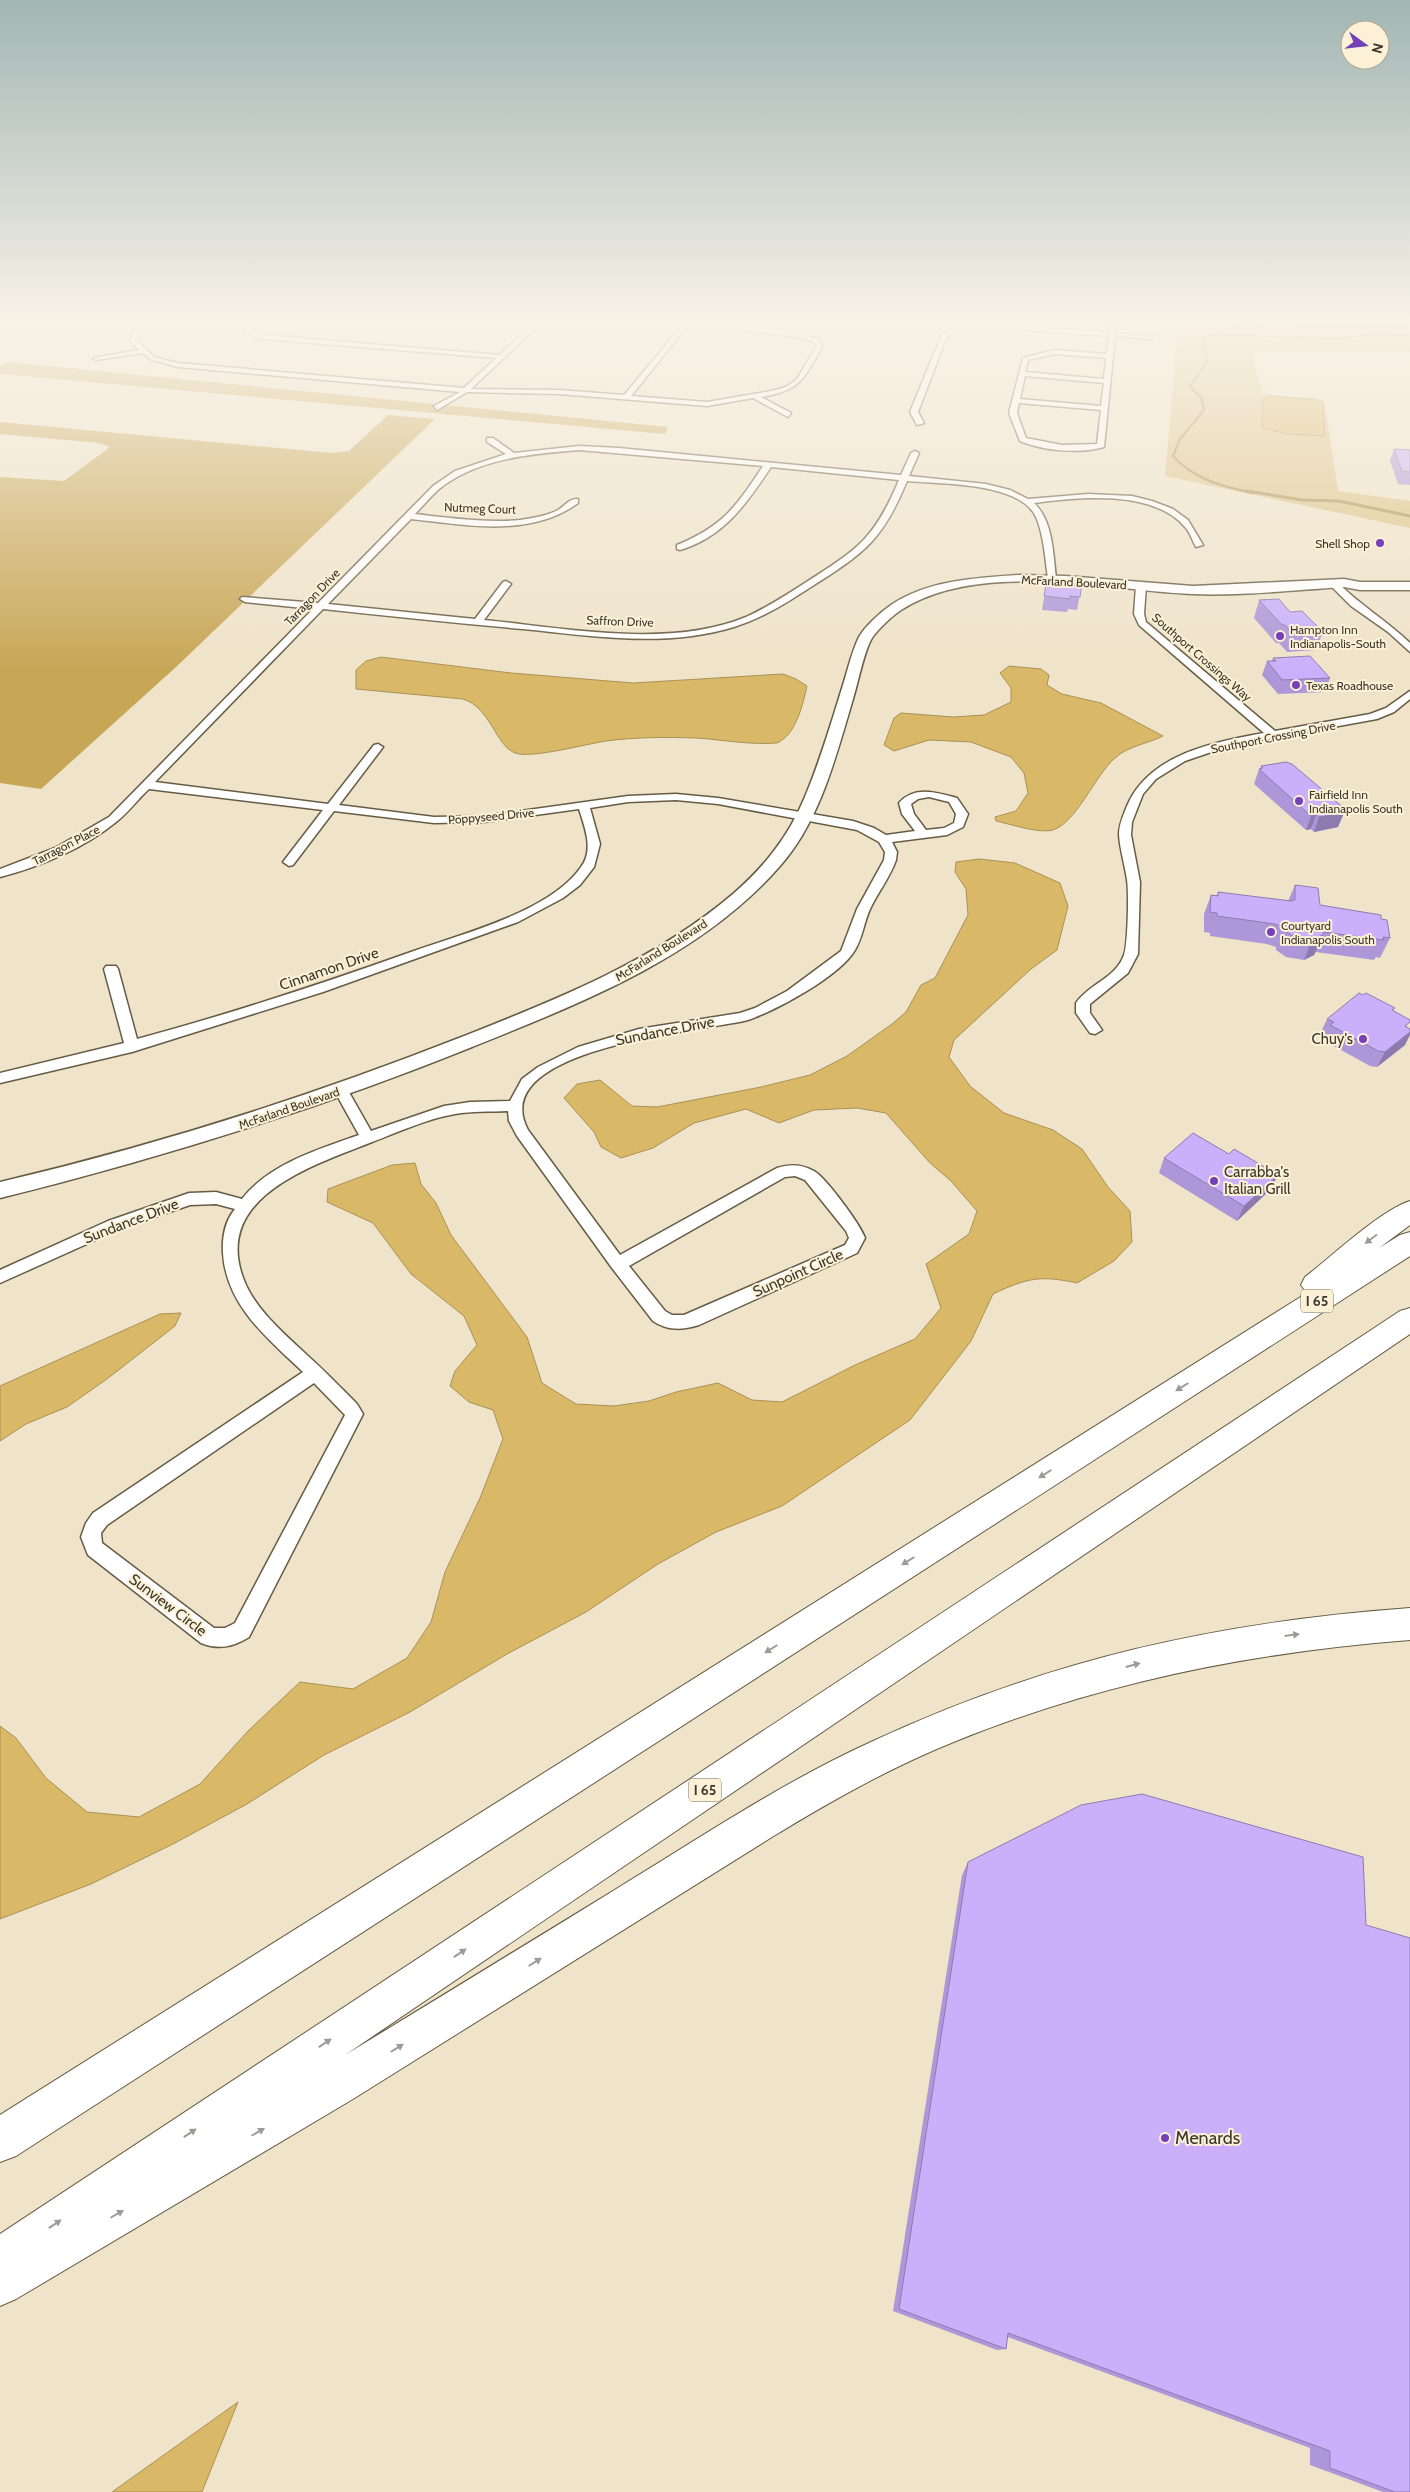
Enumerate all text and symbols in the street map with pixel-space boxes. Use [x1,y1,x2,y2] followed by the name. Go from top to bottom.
[1340,20,1390,70] north arrow
[1368,41,1388,55] text: N
[444,499,516,517] street label: Nutmeg Court
[1315,536,1370,551] place label: Shell Shop
[1374,537,1386,549] marker: Shell Shop
[281,565,343,629] street label: Tarragon Drive
[1021,572,1127,592] street label: McFarland Boulevard
[1149,610,1255,704] street label: Southport Crossings Way
[586,612,654,630] street label: Saffron Drive
[1290,622,1386,651] place label: Hampton Inn Indianapolis-South
[1274,630,1286,642] marker: Hampton Inn Indianapolis-South
[1306,678,1393,693] place label: Texas Roadhouse
[1290,679,1302,691] marker: Texas Roadhouse
[1209,718,1337,756] street label: Southport Crossing Drive
[1309,787,1403,816] place label: Fairfield Inn Indianapolis South
[1293,795,1305,807] marker: Fairfield Inn Indianapolis South
[447,805,535,827] street label: Poppyseed Drive
[30,822,102,868] street label: Tarragon Place
[612,916,710,984] street label: McFarland Boulevard
[1281,918,1375,947] place label: Courtyard Indianapolis South
[1265,926,1277,938] marker: Courtyard Indianapolis South
[277,944,381,994] street label: Cinnamon Drive
[614,1013,716,1049] street label: Sundance Drive
[1312,1030,1353,1048] place label: Chuy's
[1357,1033,1369,1045] marker: Chuy's
[237,1084,341,1132] street label: McFarland Boulevard
[1224,1163,1291,1198] place label: Carrabba's Italian Grill
[1208,1175,1220,1187] marker: Carrabba's Italian Grill
[81,1195,181,1247] street label: Sundance Drive
[1365,1234,1378,1245] one-way arrow
[750,1245,846,1301] street label: Sunpoint Circle
[1301,1290,1333,1312] road number: I 65
[1176,1382,1189,1392] one-way arrow
[1038,1469,1052,1479] one-way arrow
[901,1557,915,1566] one-way arrow
[126,1570,211,1640] street label: Sunview Circle
[1285,1631,1301,1639] one-way arrow
[764,1644,778,1653] one-way arrow
[1126,1661,1141,1669] one-way arrow
[689,1778,721,1802] road number: I 65
[454,1948,467,1958] one-way arrow
[528,1957,541,1966] one-way arrow
[319,2038,332,2048] one-way arrow
[390,2043,403,2052] one-way arrow
[251,2127,264,2136] one-way arrow
[1175,2127,1240,2149] place label: Menards
[183,2129,197,2138] one-way arrow
[1159,2132,1171,2144] marker: Menards
[110,2210,125,2218] one-way arrow
[48,2219,62,2229] one-way arrow

